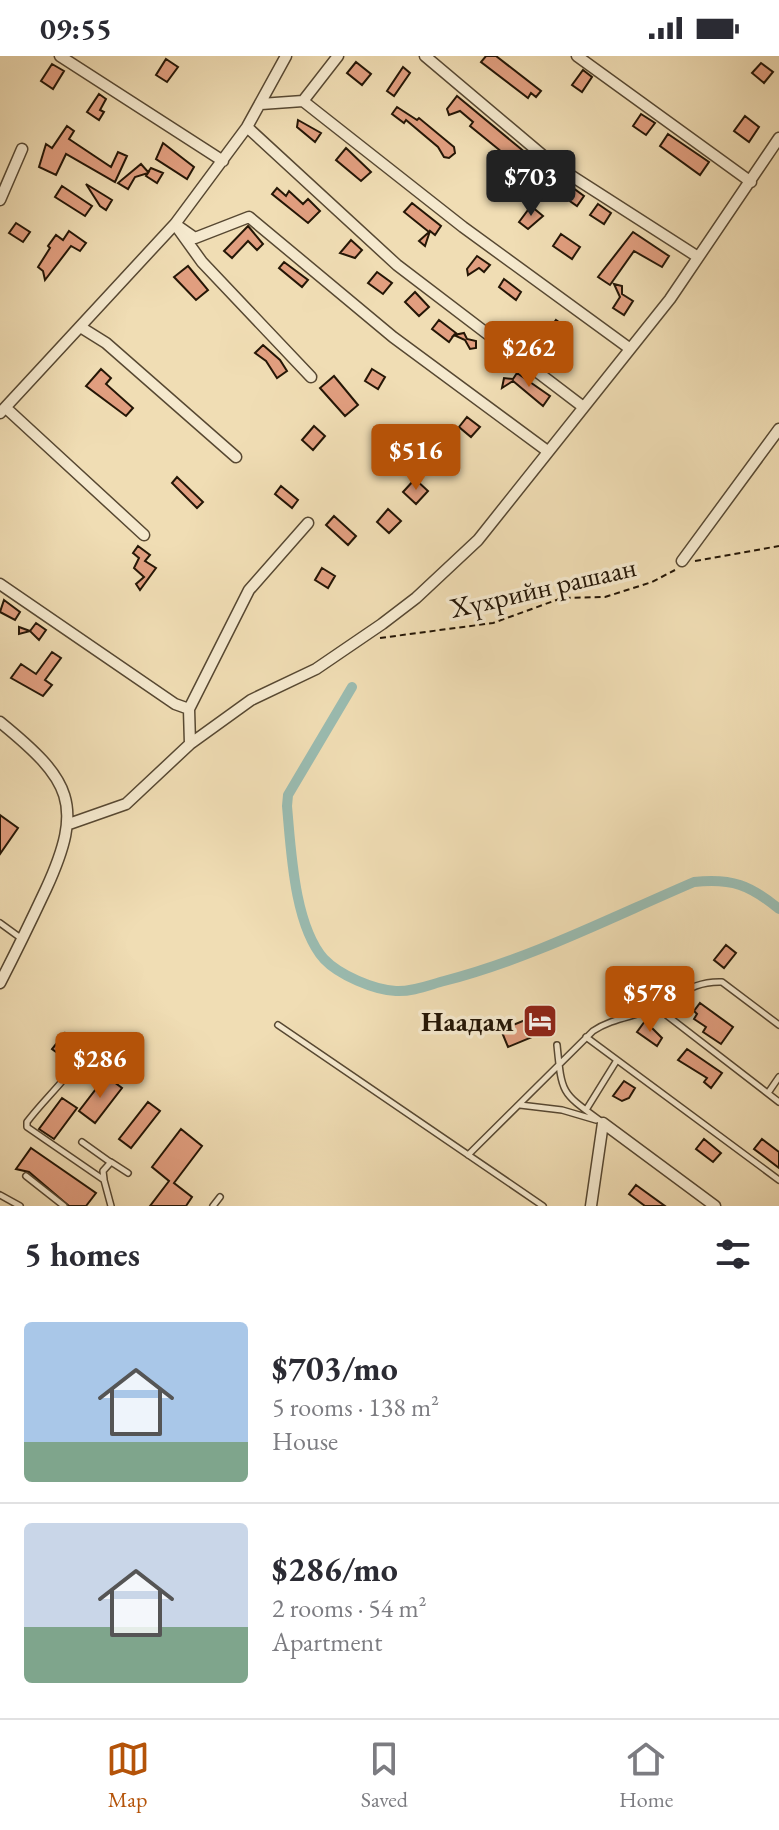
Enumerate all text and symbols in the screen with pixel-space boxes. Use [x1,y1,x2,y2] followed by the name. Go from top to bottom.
[40,9,112,48] text: 09:55
[484,150,578,218] pin: $703
[504,159,558,193] text: $703
[482,321,576,389] pin: $262
[502,330,556,364] text: $262
[369,424,463,492] pin: $516
[389,433,443,467] text: $516
[445,548,640,626] street label: Хүхрийн рашаан
[603,966,697,1034] pin: $578
[623,975,677,1009] text: $578
[521,1002,559,1040] hotel icon: Наадам
[421,1003,514,1039] place label: Наадам
[53,1032,147,1100] pin: $286
[73,1041,127,1075] text: $286
[24,1232,140,1276] text: 5 homes
[711,1232,755,1276] icon: filters
[272,1346,398,1390] text: $703/mo
[88,1354,184,1450] icon: home
[272,1390,439,1424] text: 5 rooms · 138 m²
[272,1424,338,1458] text: House
[272,1547,398,1591] text: $286/mo
[88,1555,184,1651] icon: home
[272,1591,427,1625] text: 2 rooms · 54 m²
[272,1625,382,1659] text: Apartment
[106,1737,150,1814] tab: Map
[361,1737,408,1814] tab: Saved
[619,1737,673,1814] tab: Home

